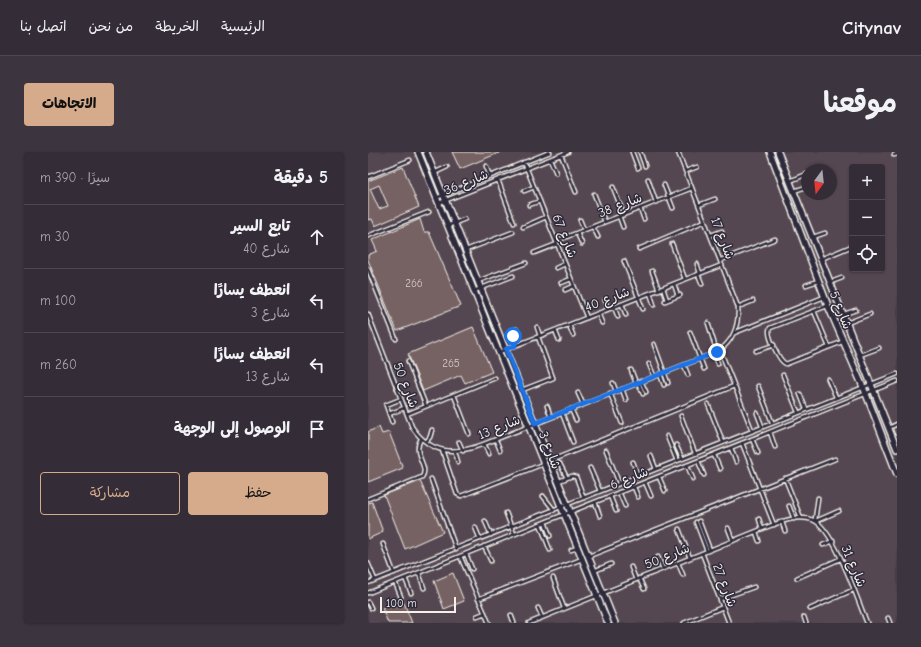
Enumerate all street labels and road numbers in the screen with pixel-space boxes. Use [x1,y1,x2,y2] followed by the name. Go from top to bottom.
[442,166,491,199] street label: شارع 36
[596,190,645,222] street label: شارع 38
[548,212,581,261] street label: شارع 67
[706,215,738,262] street label: شارع 17
[583,284,632,316] street label: شارع 40
[825,289,855,332] street label: شارع 5
[389,360,422,411] street label: شارع 50
[476,412,523,444] street label: شارع 13
[534,429,564,472] street label: شارع 3
[608,464,651,494] street label: شارع 6
[642,540,693,574] street label: شارع 50
[837,543,870,590] street label: شارع 31
[708,561,740,610] street label: شارع 27

